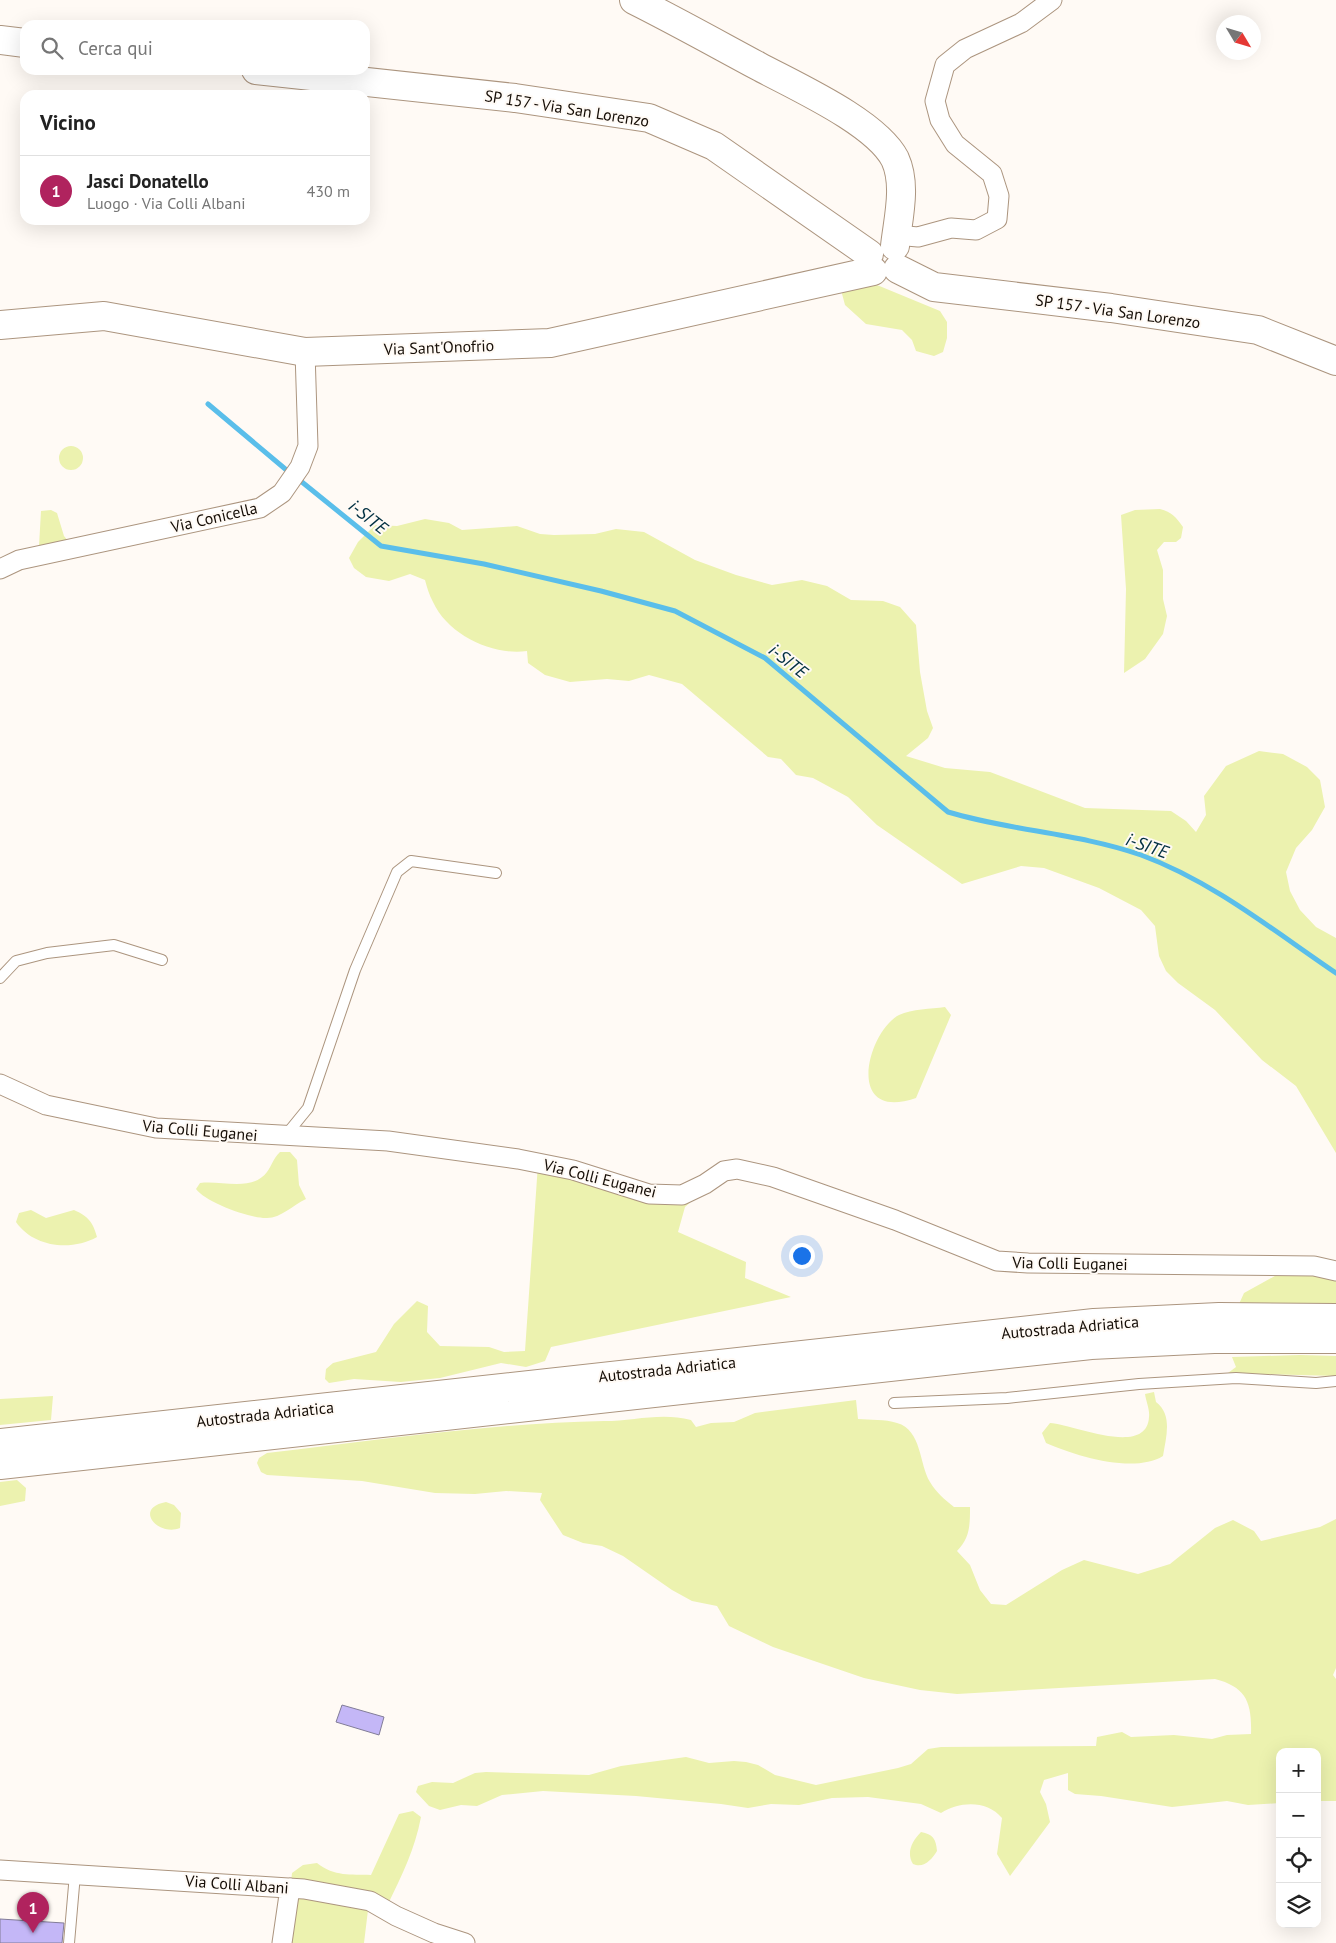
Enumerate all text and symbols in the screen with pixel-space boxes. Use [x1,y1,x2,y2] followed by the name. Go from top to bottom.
[1216,15,1261,60] north arrow
[20,20,370,75] search box
[38,34,66,62] icon: search
[78,36,153,60] text: Cerca qui
[483,85,651,131] street label: SP 157 - Via San Lorenzo
[40,109,96,136] text: Vicino
[87,169,209,193] text: Jasci Donatello
[51,181,61,201] text: 1
[307,181,350,201] text: 430 m
[87,193,245,213] text: Luogo · Via Colli Albani
[1034,290,1202,332] street label: SP 157 - Via San Lorenzo
[382,335,495,359] street label: Via Sant'Onofrio
[344,494,393,540] water label: i-SITE
[168,497,259,537] street label: Via Conicella
[764,638,813,684] water label: i-SITE
[1123,828,1172,864] water label: i-SITE
[141,1115,258,1145] street label: Via Colli Euganei
[541,1154,658,1202] street label: Via Colli Euganei
[789,1243,815,1269] your location
[1011,1252,1128,1274] street label: Via Colli Euganei
[1000,1311,1140,1343] street label: Autostrada Adriatica
[597,1352,737,1386] street label: Autostrada Adriatica
[195,1397,335,1431] street label: Autostrada Adriatica
[1276,1748,1321,1928] map controls
[1276,1748,1321,1793] button: +
[1276,1793,1321,1838] button: −
[1276,1838,1321,1883] button: locate
[184,1870,289,1898] street label: Via Colli Albani
[1276,1883,1321,1928] button: layers
[17,1892,49,1933] pin: 1

